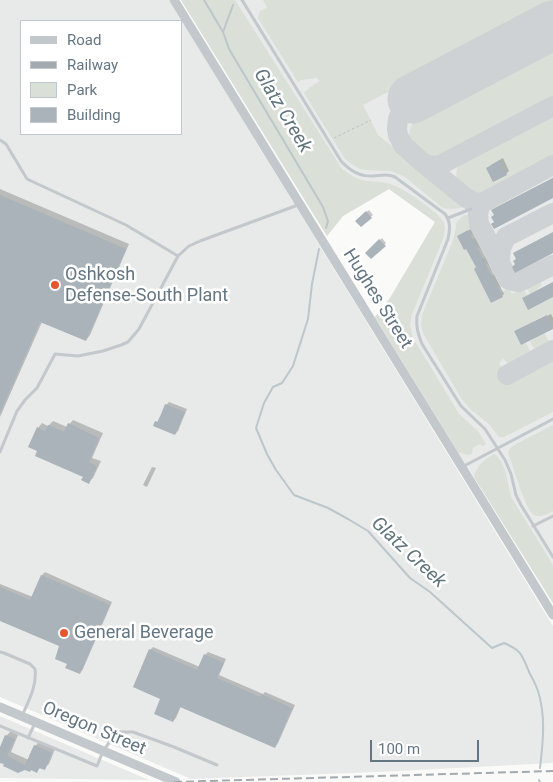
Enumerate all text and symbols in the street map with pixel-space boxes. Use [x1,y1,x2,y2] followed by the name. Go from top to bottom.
[20,20,182,135] legend
[67,31,101,49] text: Road
[67,56,118,74] text: Railway
[248,65,316,157] water label: Glatz Creek
[67,81,97,99] text: Park
[67,106,121,124] text: Building
[338,245,416,353] street label: Hughes Street
[65,264,228,306] place label: Oshkosh Defense-South Plant
[49,279,61,291] marker: Oshkosh Defense-South Plant
[366,513,450,593] water label: Glatz Creek
[74,622,214,644] place label: General Beverage
[58,627,70,639] marker: General Beverage
[39,698,149,760] street label: Oregon Street
[373,730,482,762] scale bar
[378,740,420,758] text: 100 m

